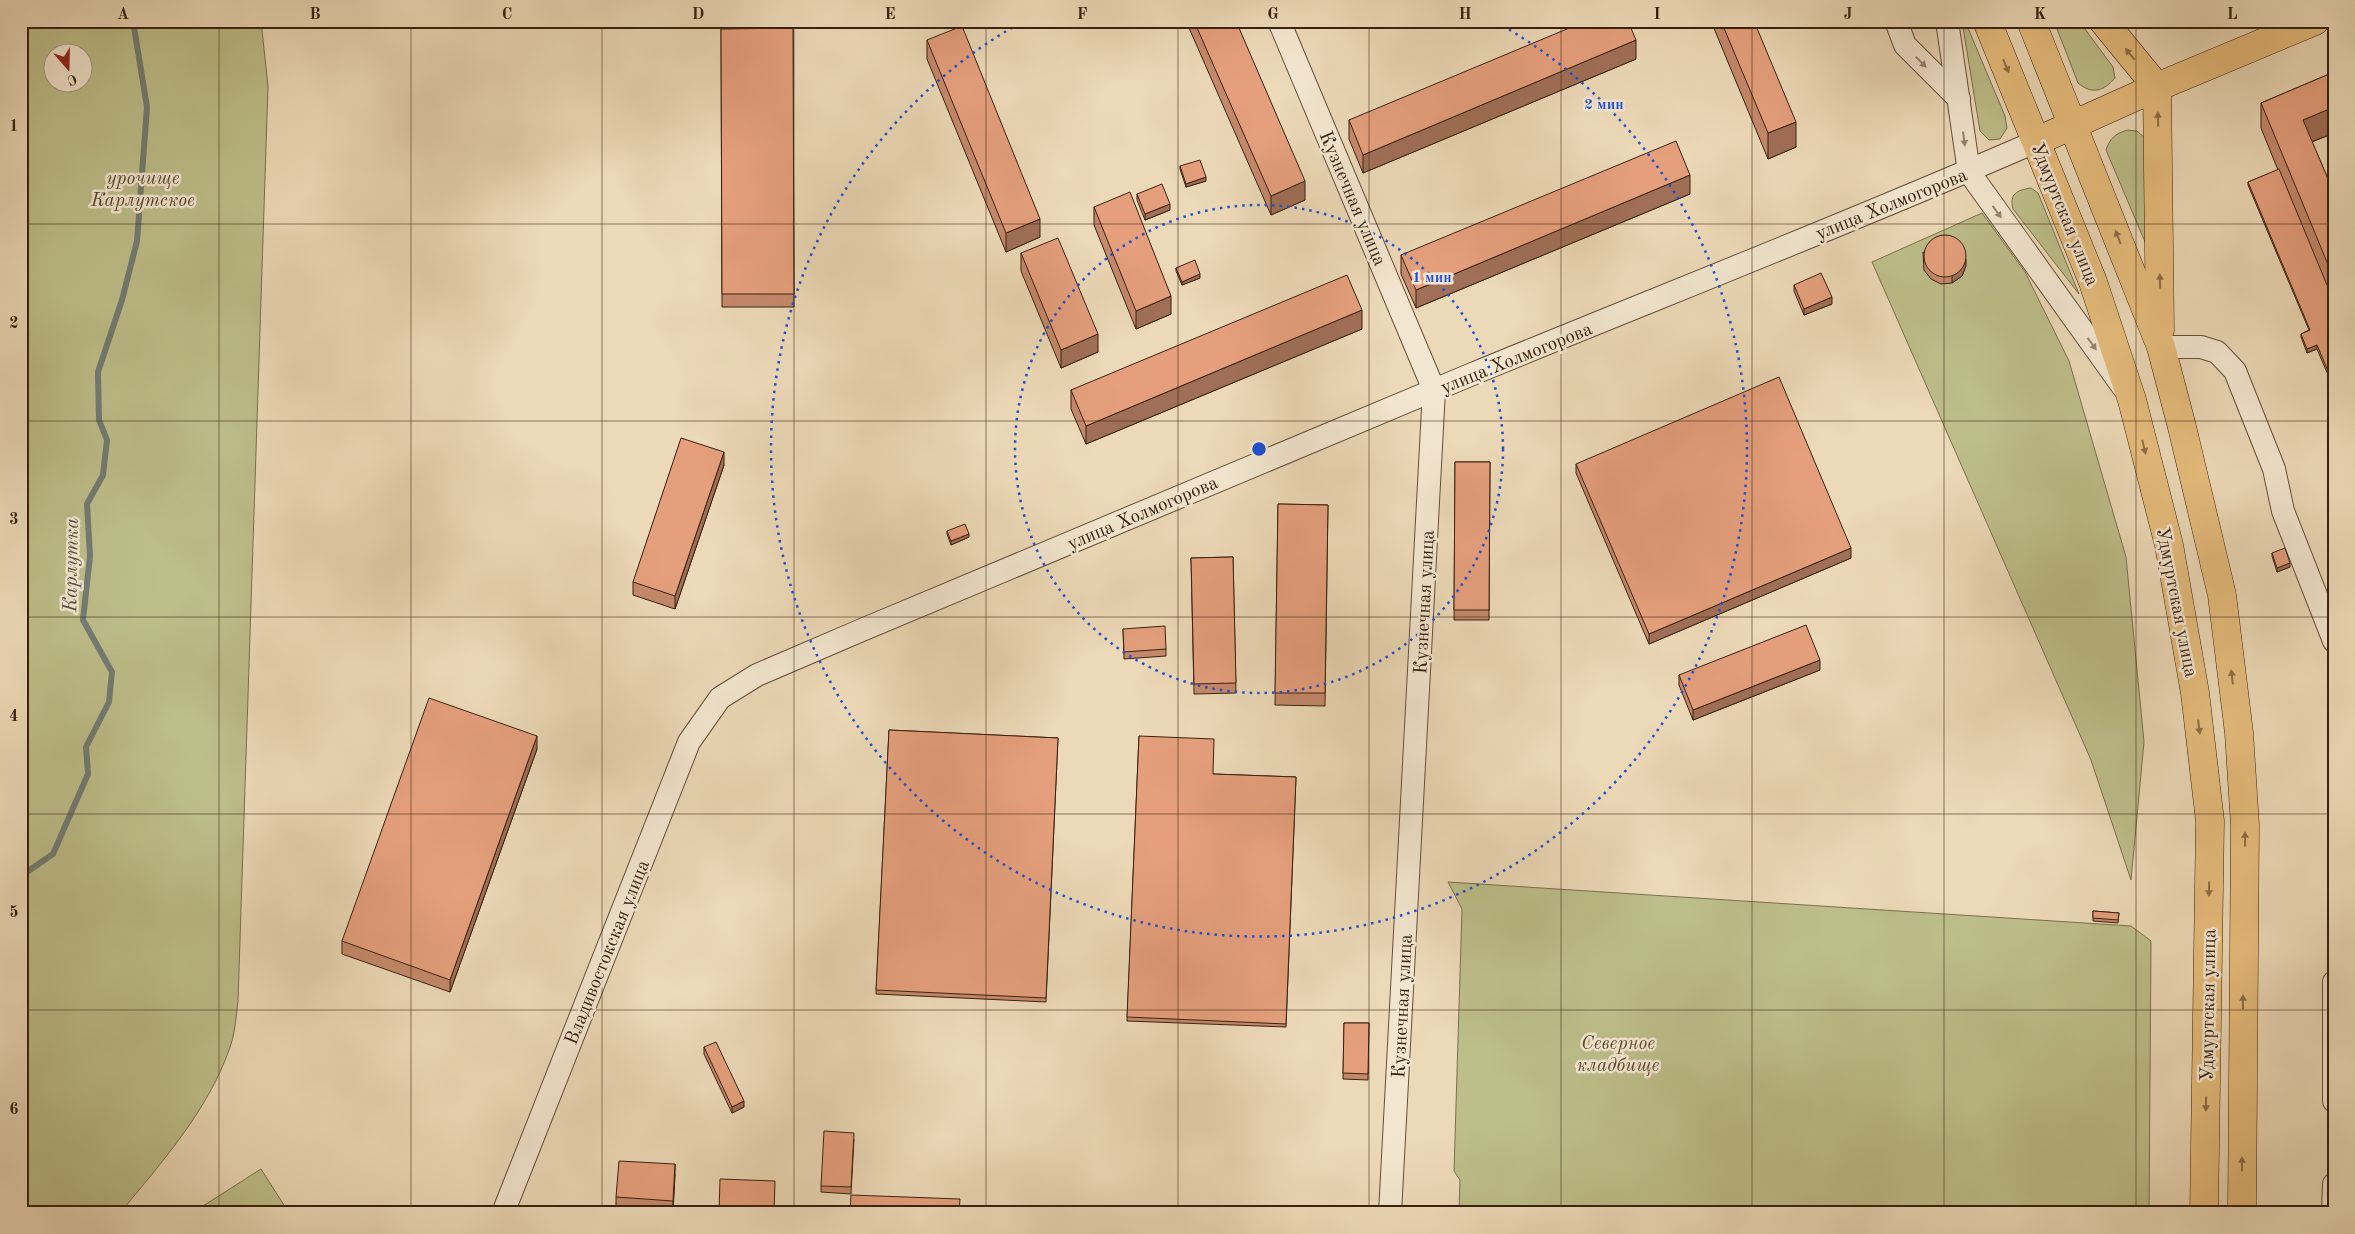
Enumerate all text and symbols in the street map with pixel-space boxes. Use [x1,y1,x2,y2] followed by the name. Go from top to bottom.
[117,7,129,23] text: A
[309,7,321,23] text: B
[502,7,512,23] text: C
[692,7,704,23] text: D
[884,7,896,23] text: E
[1077,7,1088,23] text: F
[1267,7,1279,23] text: G
[1458,7,1472,23] text: H
[1653,7,1661,23] text: I
[1844,7,1853,23] text: J
[2034,7,2046,23] text: K
[2227,7,2238,23] text: L
[42,42,92,92] north arrow
[2125,48,2136,61] one-way arrow
[1915,56,1927,68] one-way arrow
[2002,59,2010,73] one-way arrow
[65,71,79,87] text: С
[1584,98,1624,113] text: 2 мин
[2154,110,2162,126] one-way arrow
[9,119,19,135] text: 1
[1315,129,1389,270] street label: Кузнечная улица
[1960,131,1968,147] one-way arrow
[2026,141,2101,290] street label: Удмуртская улица
[1814,166,1971,244] street label: улица Холмогорова
[90,170,195,211] park label: урочище Карлутское
[1992,205,2002,219] one-way arrow
[2114,229,2121,244] one-way arrow
[1412,271,1452,286] text: 1 мин
[2156,273,2164,289] one-way arrow
[9,316,19,332] text: 2
[1439,320,1596,398] street label: улица Холмогорова
[2087,337,2097,351] one-way arrow
[1250,440,1268,458] centre of rings
[2140,440,2148,455] one-way arrow
[1065,474,1222,555] street label: улица Холмогорова
[9,512,19,528] text: 3
[61,518,83,613] water label: Карлутка
[2152,526,2200,680] street label: Удмуртская улица
[1412,529,1439,675] street label: Кузнечная улица
[2228,669,2236,685] one-way arrow
[9,709,19,725] text: 4
[2195,719,2203,735] one-way arrow
[2241,831,2249,847] one-way arrow
[563,857,654,1048] street label: Владивостокская улица
[2205,881,2213,897] one-way arrow
[9,905,19,921] text: 5
[2199,928,2220,1081] street label: Удмуртская улица
[1390,933,1417,1079] street label: Кузнечная улица
[2239,993,2247,1009] one-way arrow
[1577,1035,1660,1076] park label: Северное кладбище
[2202,1097,2210,1113] one-way arrow
[9,1102,19,1118] text: 6
[2238,1156,2246,1172] one-way arrow

